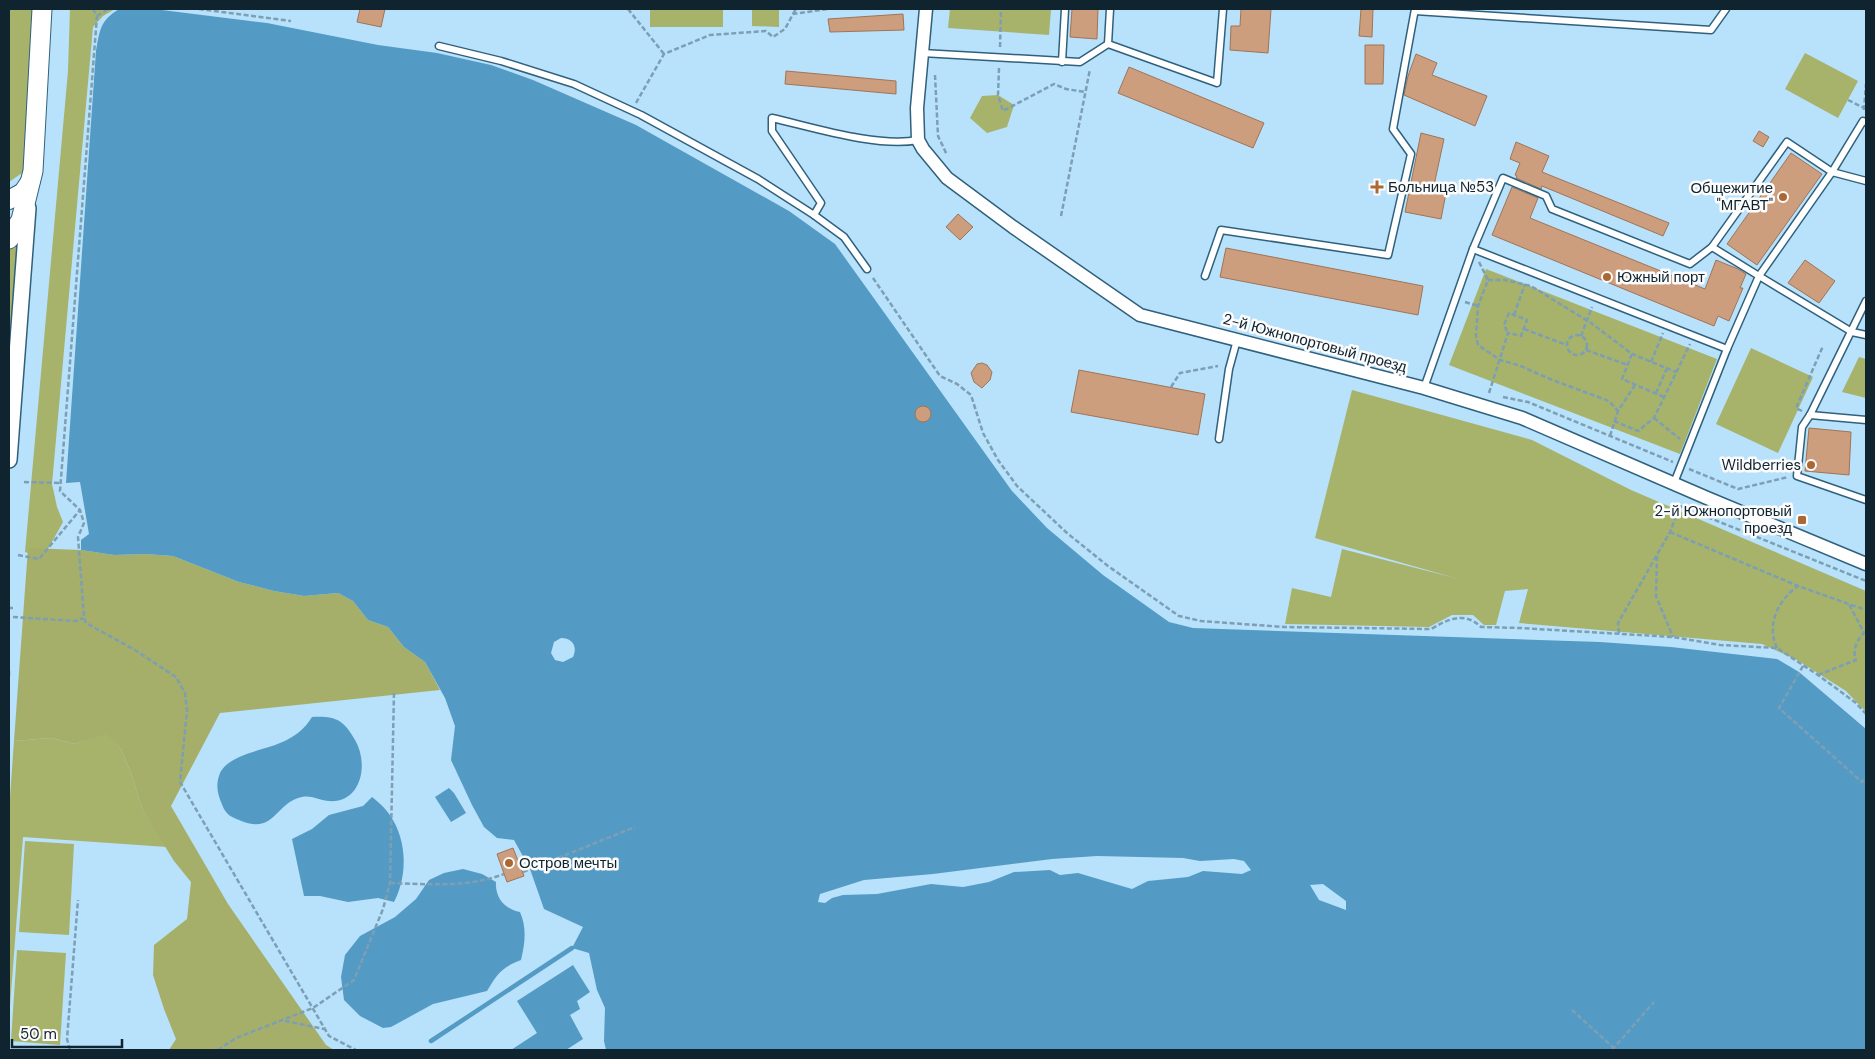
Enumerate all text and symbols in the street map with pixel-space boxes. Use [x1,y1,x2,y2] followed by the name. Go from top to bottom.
[1388,177,1494,197] place label: Больница №53
[1690,178,1773,215] place label: Общежитие "МГАВТ"
[1370,180,1384,194] marker: Больница №53
[1777,191,1789,203] marker: Общежитие "МГАВТ"
[1617,267,1705,287] place label: Южный порт
[1601,271,1613,283] marker: Южный порт
[1221,309,1409,377] street label: 2-й Южнопортовый проезд
[1721,455,1801,475] place label: Wildberries
[1805,459,1817,471] marker: Wildberries
[1654,501,1792,538] place label: 2-й Южнопортовый проезд
[1796,514,1808,526] marker: 2-й Южнопортовый проезд
[519,853,617,873] place label: Остров мечты
[503,857,515,869] marker: Остров мечты
[12,1016,122,1048] scale bar
[20,1024,57,1044] text: 50 m

